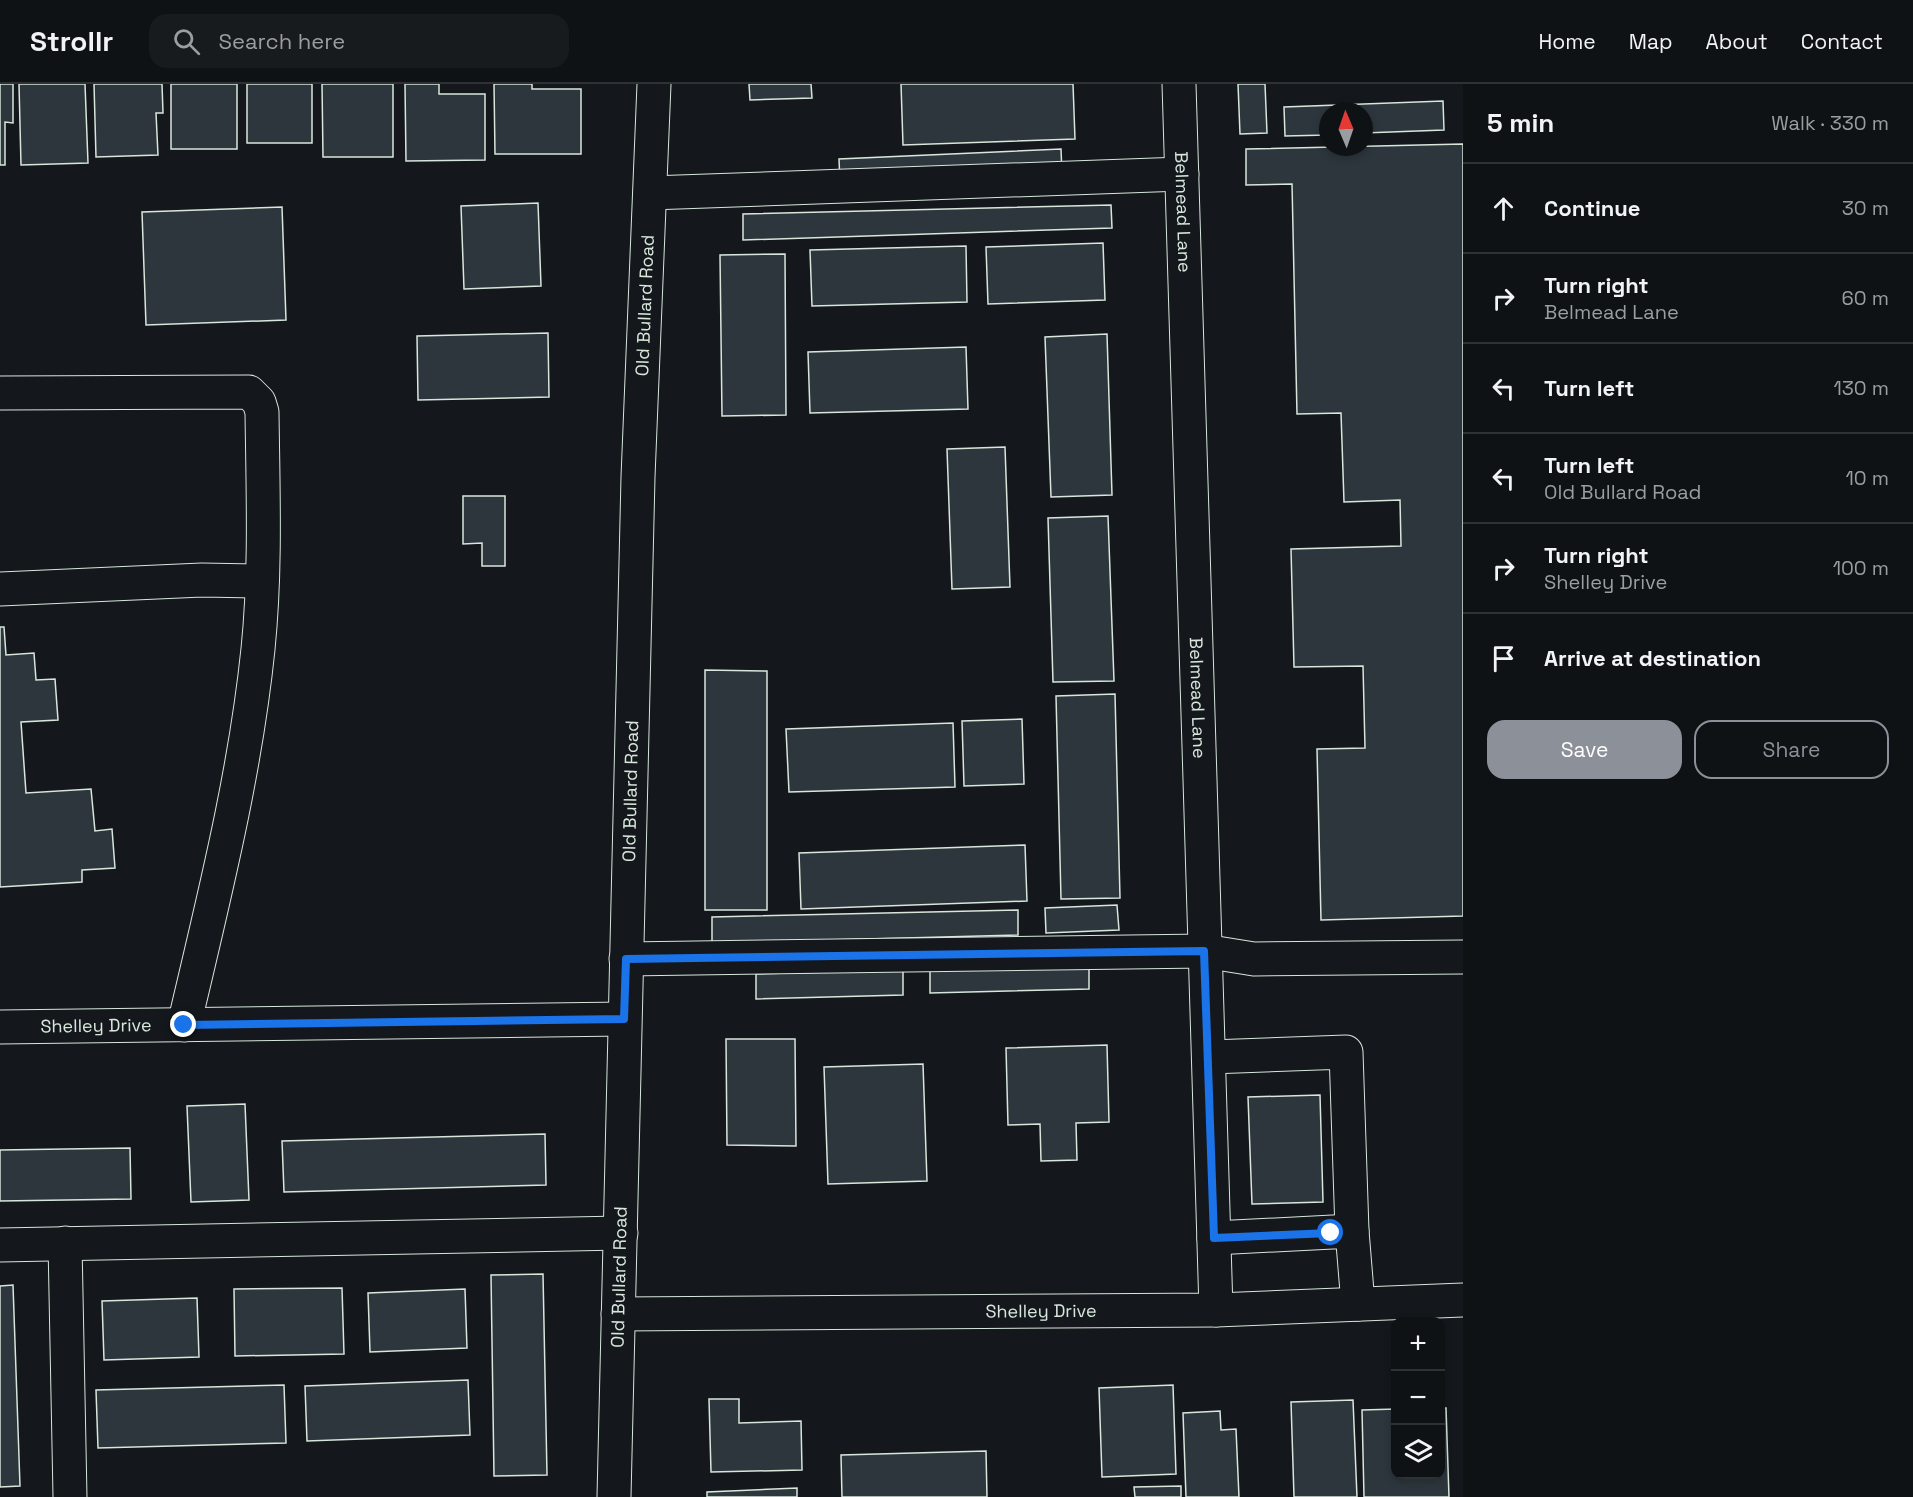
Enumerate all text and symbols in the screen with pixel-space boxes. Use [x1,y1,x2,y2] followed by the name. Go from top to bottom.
[149,14,569,68] search box
[30,23,113,59] text: Strollr
[170,25,203,58] icon: search
[218,27,345,55] text: Search here
[1538,28,1596,55] text: Home
[1629,28,1673,55] text: Map
[1706,28,1768,55] text: About
[1801,28,1883,55] text: Contact
[1319,102,1373,156] north arrow
[1487,106,1554,140] text: 5 min
[1771,110,1889,136] text: Walk · 330 m
[1170,151,1197,273] street label: Belmead Lane
[1487,192,1520,225] icon: ahead
[1544,194,1640,222] text: Continue
[1842,195,1889,221] text: 30 m
[630,234,659,377] street label: Old Bullard Road
[1544,271,1649,299] text: Turn right
[1487,282,1520,315] icon: right
[1842,285,1889,311] text: 60 m
[1544,299,1679,325] text: Belmead Lane
[1487,372,1520,405] icon: left
[1544,374,1634,402] text: Turn left
[1833,375,1889,401] text: 130 m
[1544,451,1634,479] text: Turn left
[1487,462,1520,495] icon: left
[1845,465,1889,491] text: 10 m
[1544,479,1701,505] text: Old Bullard Road
[1544,541,1649,569] text: Turn right
[1487,552,1520,585] icon: right
[1833,555,1889,581] text: 100 m
[1544,569,1667,595] text: Shelley Drive
[1185,637,1211,759] street label: Belmead Lane
[1487,642,1520,675] icon: arrive
[1544,644,1761,672] text: Arrive at destination
[617,720,643,862] street label: Old Bullard Road
[1487,720,1682,779] button: Save
[1694,720,1889,779] button: Share
[170,1011,196,1037] route end
[40,1013,152,1037] street label: Shelley Drive
[606,1206,632,1348] street label: Old Bullard Road
[1317,1219,1343,1245] route start
[985,1299,1097,1323] street label: Shelley Drive
[1391,1317,1445,1479] map controls
[1391,1317,1445,1371] button: +
[1391,1371,1445,1425] button: −
[1391,1425,1445,1479] button: layers

